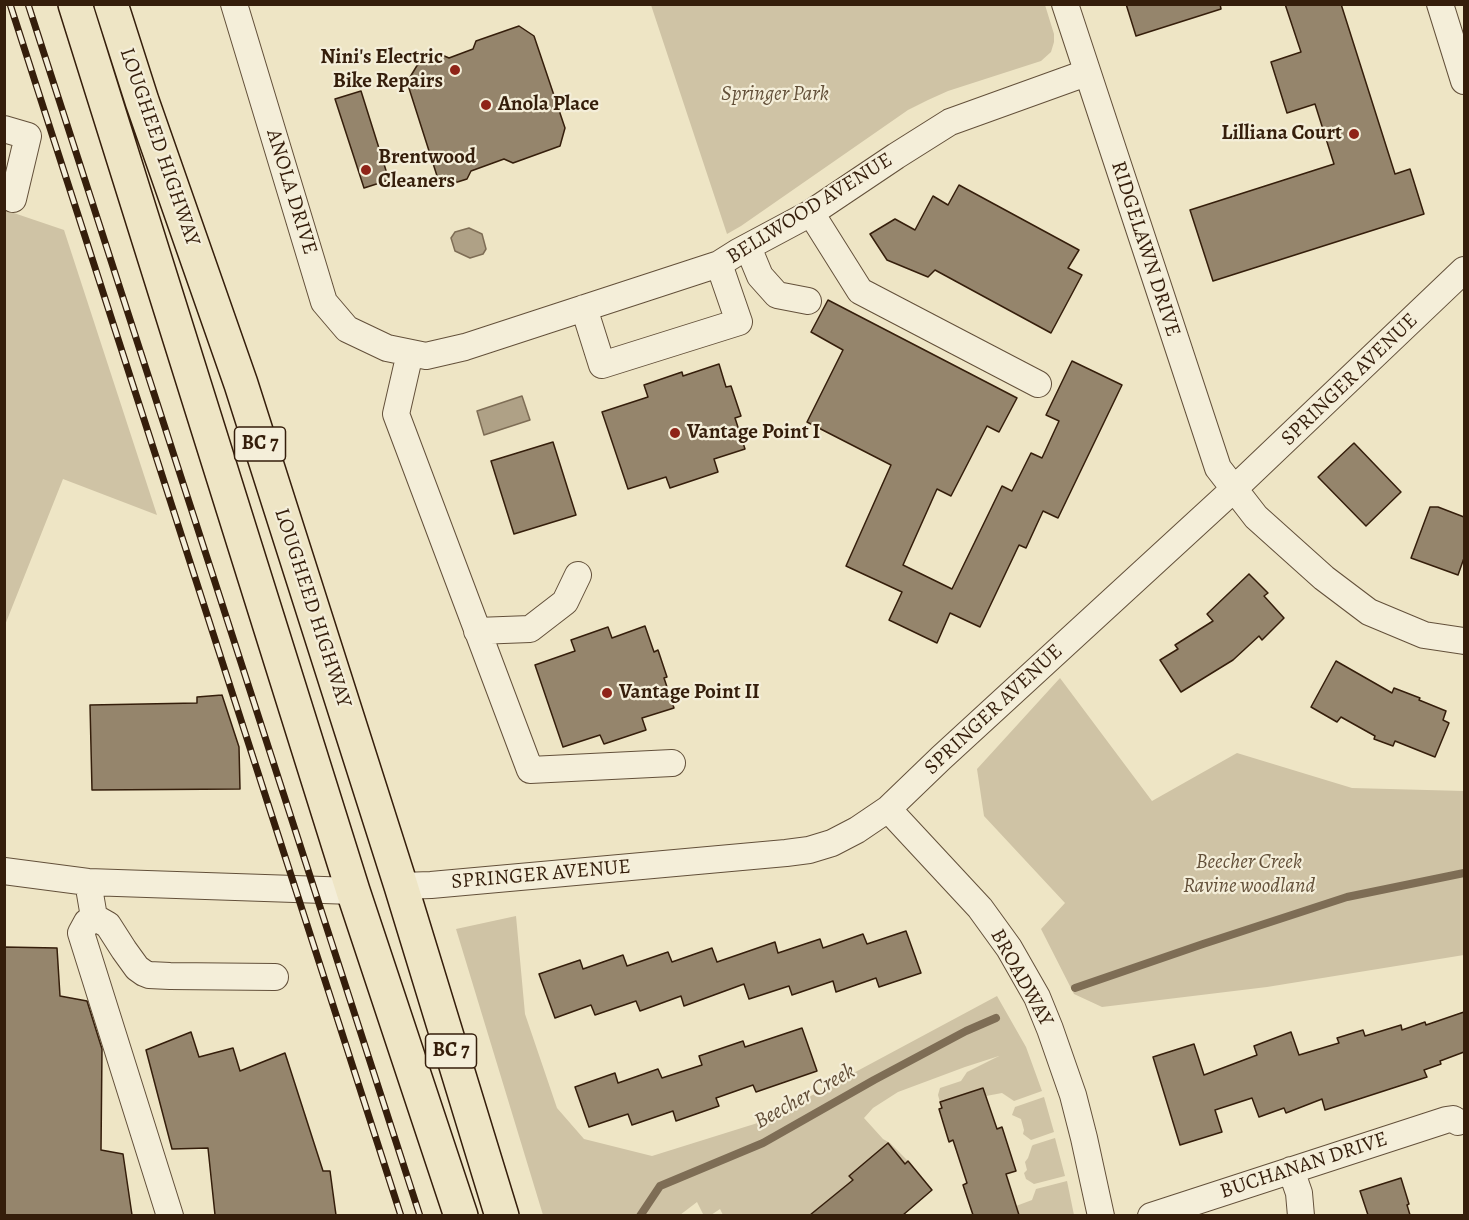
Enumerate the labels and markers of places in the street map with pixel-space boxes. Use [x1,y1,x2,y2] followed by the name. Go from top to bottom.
[320,45,443,95] place label: Nini's Electric Bike Repairs
[448,63,462,77] marker: Nini's Electric Bike Repairs
[498,92,599,118] place label: Anola Place
[479,98,493,112] marker: Anola Place
[1221,121,1342,147] place label: Lilliana Court
[1347,127,1361,141] marker: Lilliana Court
[378,145,476,195] place label: Brentwood Cleaners
[359,163,373,177] marker: Brentwood Cleaners
[687,420,820,446] place label: Vantage Point I
[668,426,682,440] marker: Vantage Point I
[619,680,760,706] place label: Vantage Point II
[600,686,614,700] marker: Vantage Point II

